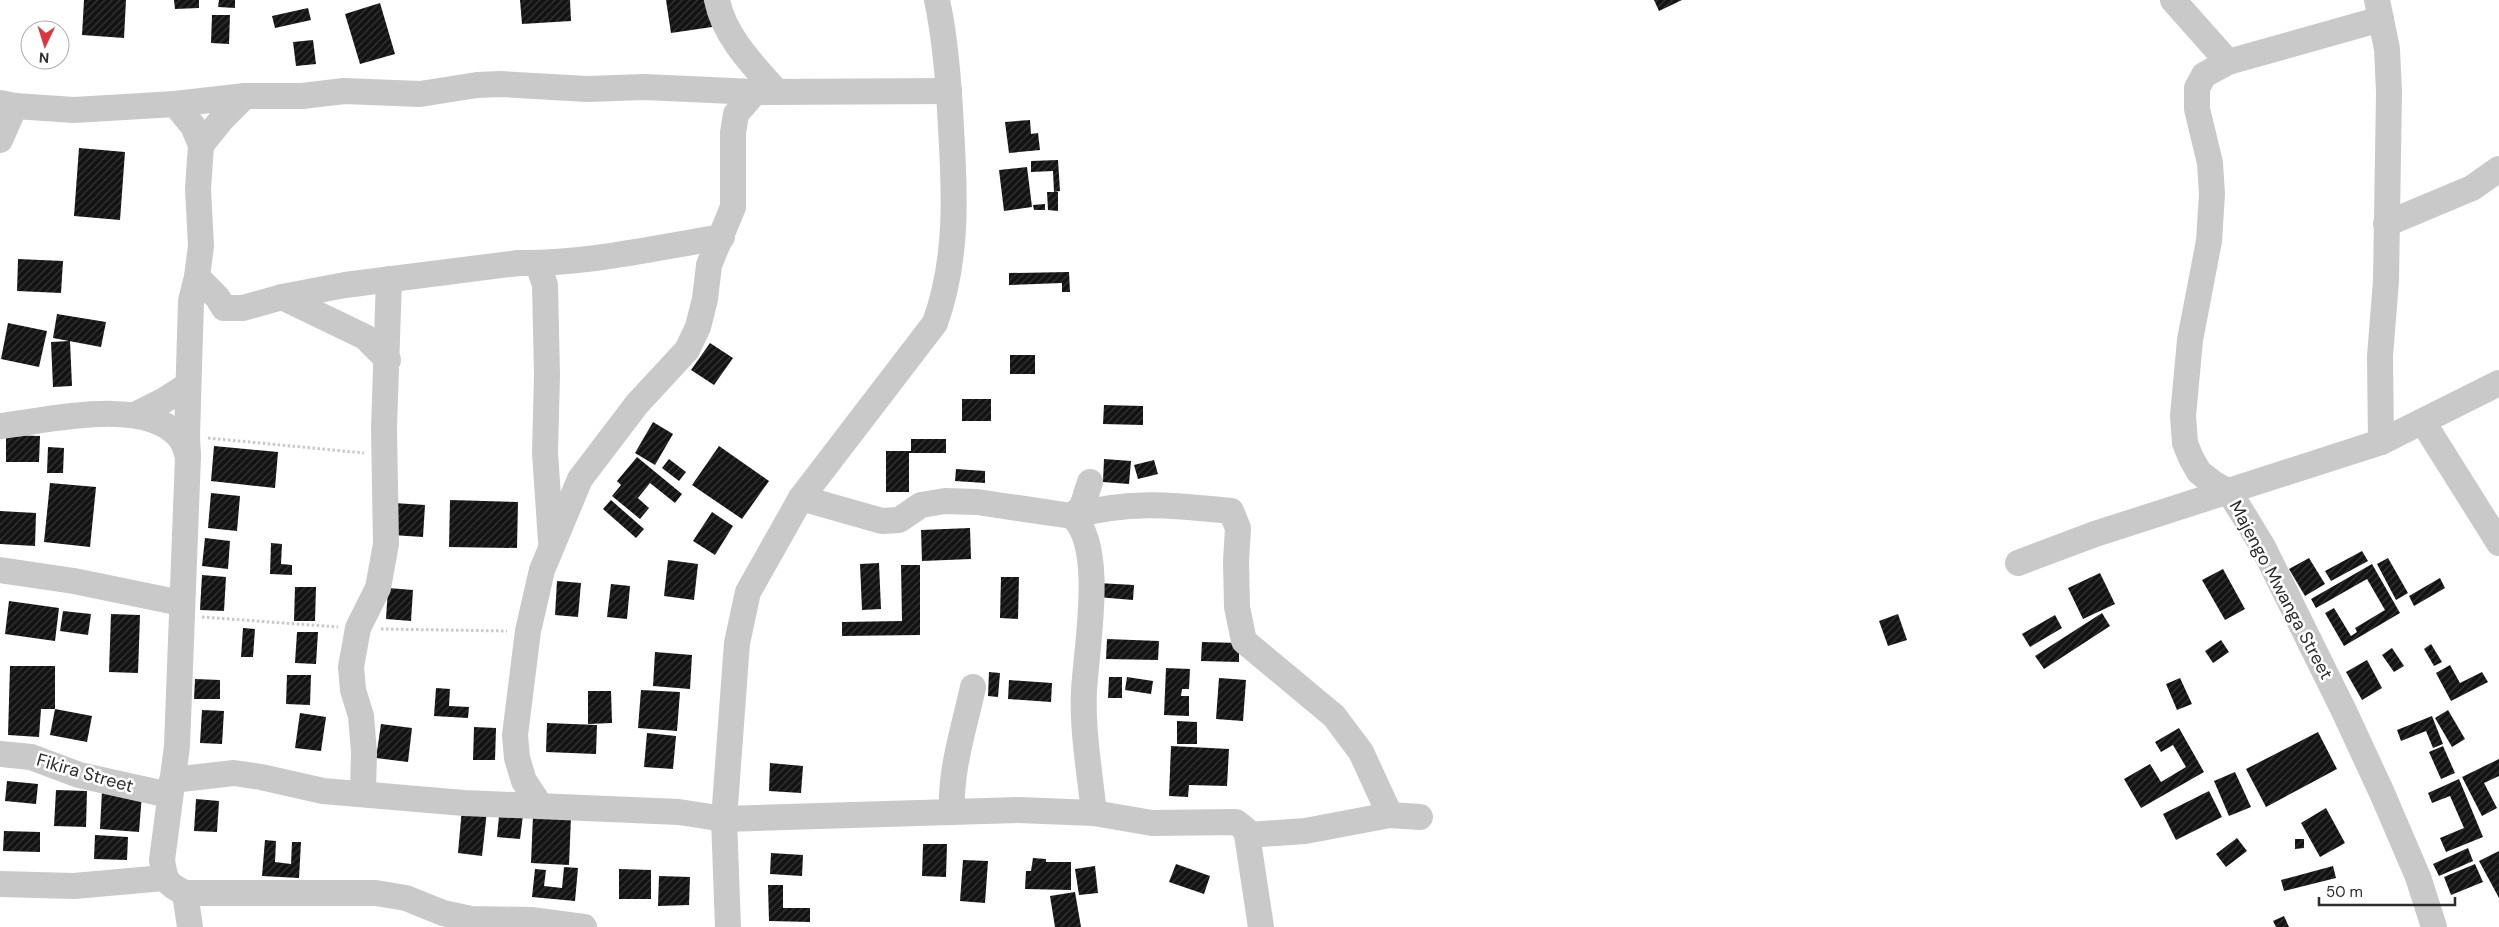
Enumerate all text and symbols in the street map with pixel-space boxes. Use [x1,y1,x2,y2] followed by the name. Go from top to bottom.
[20,20,70,70] north arrow
[38,49,50,67] text: N
[2224,496,2338,684] street label: Majengo Mwanga Street
[34,748,136,798] street label: Fikira Street
[2319,874,2455,906] scale bar
[2326,882,2363,902] text: 50 m

